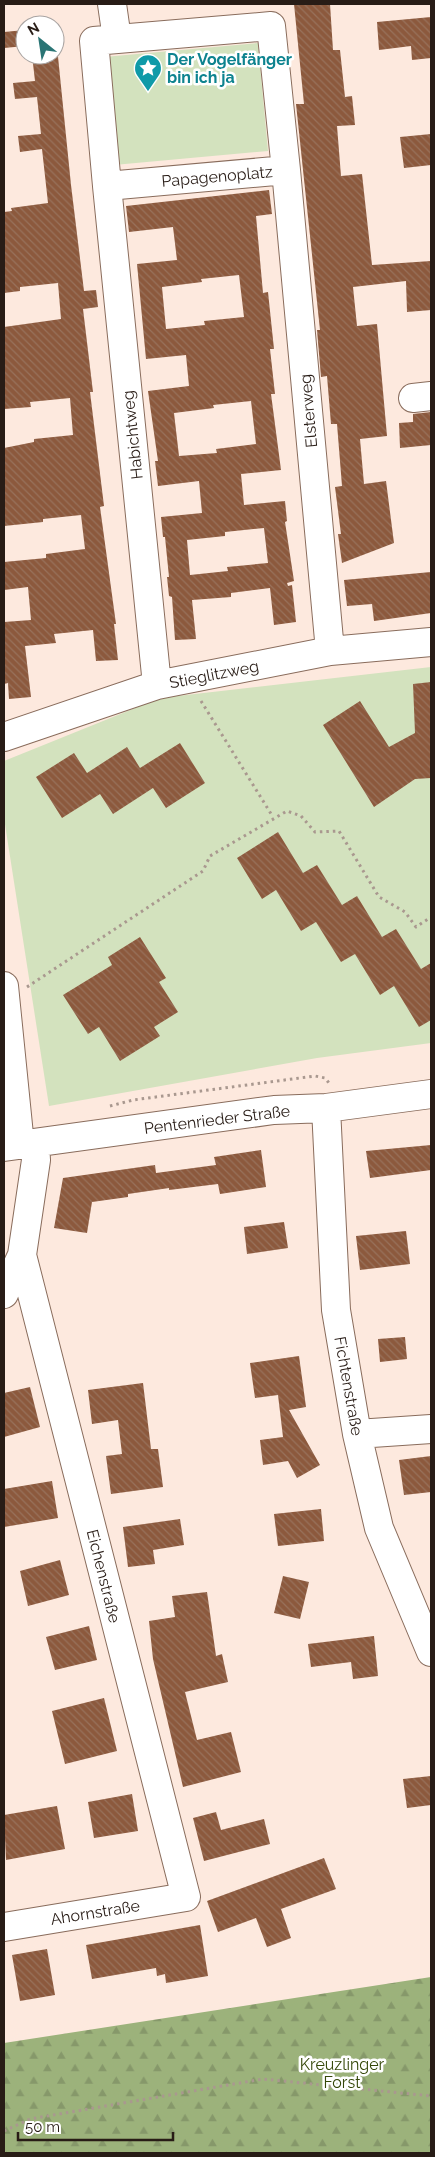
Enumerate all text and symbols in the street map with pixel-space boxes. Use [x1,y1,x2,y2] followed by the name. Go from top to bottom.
[15,15,65,65] north arrow
[25,19,42,38] text: N
[167,50,292,87] place label: Der Vogelfänger bin ich ja
[133,53,163,92] place icon: Der Vogelfänger bin ich ja
[161,162,273,191] street label: Papagenoplatz
[296,373,321,449] street label: Elsterweg
[118,390,147,480] street label: Habichtweg
[168,657,260,692] street label: Stieglitzweg
[143,1101,291,1138] street label: Pentenrieder Straße
[330,1335,367,1437] street label: Fichtenstraße
[83,1527,124,1625] street label: Eichenstraße
[49,1896,141,1929] street label: Ahornstraße
[300,2055,385,2092] park label: Kreuzlinger Forst
[18,2110,172,2142] scale bar
[25,2118,60,2136] text: 50 m

